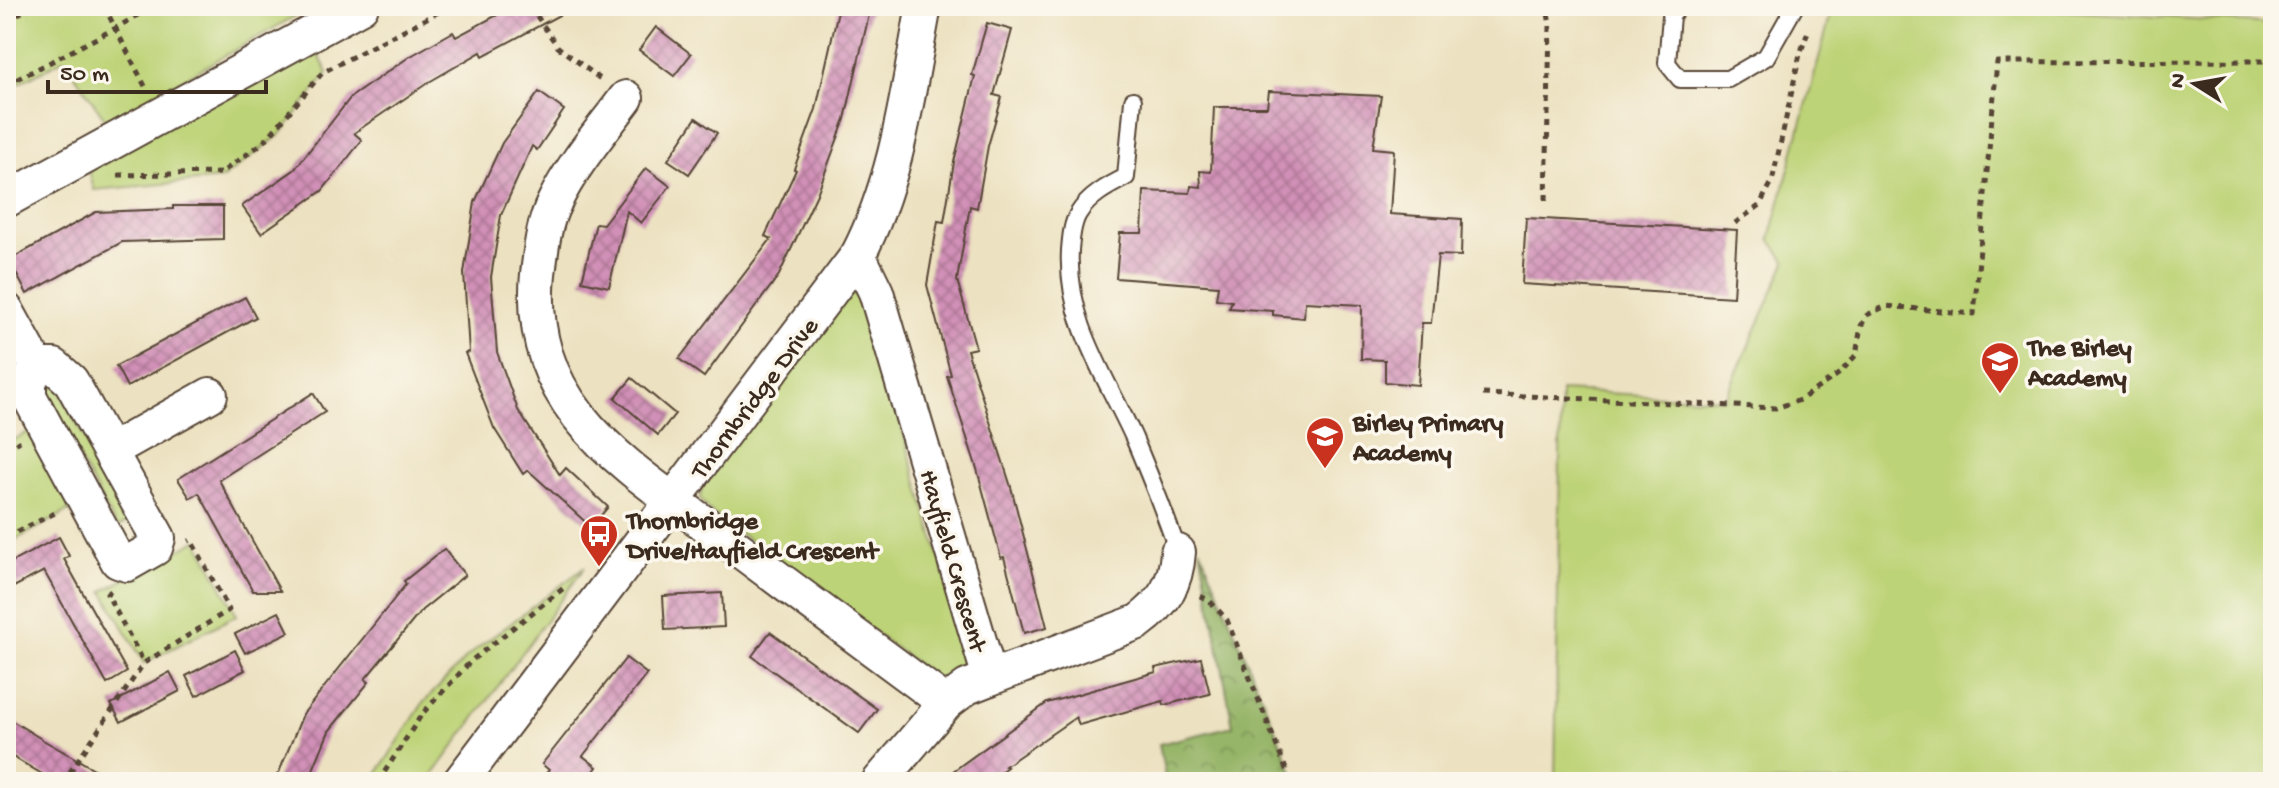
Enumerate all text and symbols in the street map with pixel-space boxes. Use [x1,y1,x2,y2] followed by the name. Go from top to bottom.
[48,44,266,94] scale bar
[2155,44,2235,124] north arrow
[60,61,109,90] text: 50 m
[2165,71,2193,90] text: N
[685,313,828,488] street label: Thornbridge Drive
[2026,335,2132,396] place label: The Birley Academy
[1979,340,2021,395] school or university icon: The Birley Academy
[1352,410,1504,471] place label: Birley Primary Academy
[1304,415,1346,470] school or university icon: Birley Primary Academy
[910,467,992,658] street label: Hayfield Crescent
[625,508,880,569] place label: Thornbridge Drive/Hayfield Crescent
[578,513,620,568] bus stop icon: Thornbridge Drive/Hayfield Crescent

